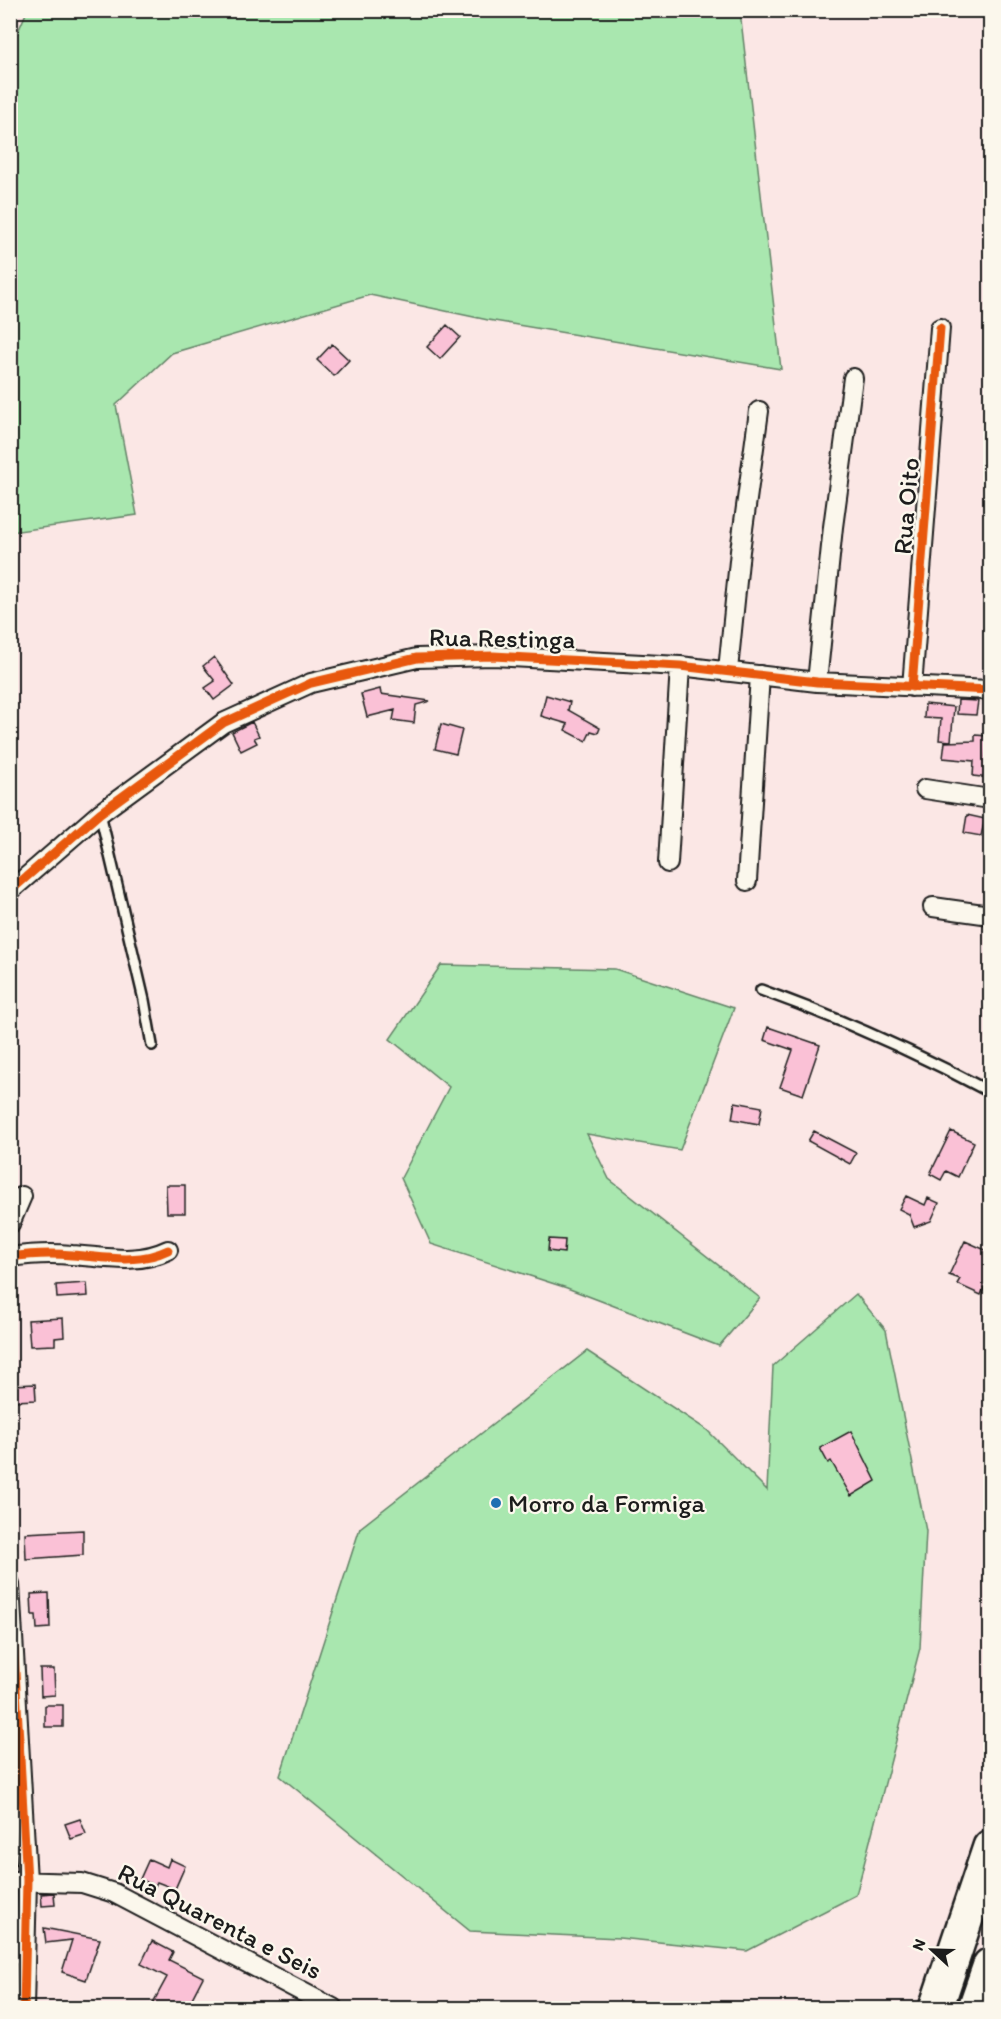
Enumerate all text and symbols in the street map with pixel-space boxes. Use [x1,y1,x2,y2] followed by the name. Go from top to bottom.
[886,456,926,556] street label: Rua Oito
[429,621,576,655] street label: Rua Restinga
[508,1487,705,1519] place label: Morro da Formiga
[489,1496,503,1510] marker: Morro da Formiga
[113,1856,327,1986] street label: Rua Quarenta e Seis
[902,1920,962,1980] north arrow
[908,1936,929,1953] text: N

